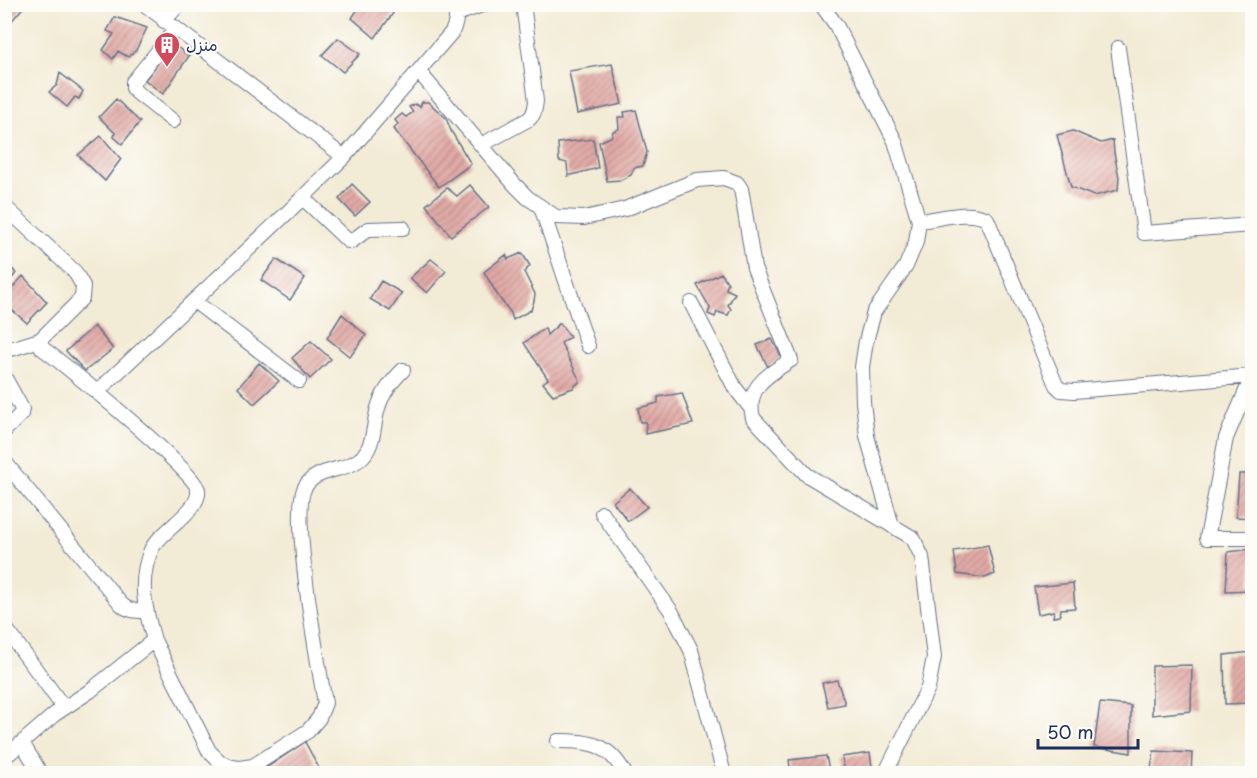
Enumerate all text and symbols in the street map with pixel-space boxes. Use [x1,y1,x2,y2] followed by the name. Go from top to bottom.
[152,30,182,68] building icon: منزل
[186,32,218,56] place label: منزل
[1038,712,1138,750] scale bar
[1047,718,1094,745] text: 50 m

